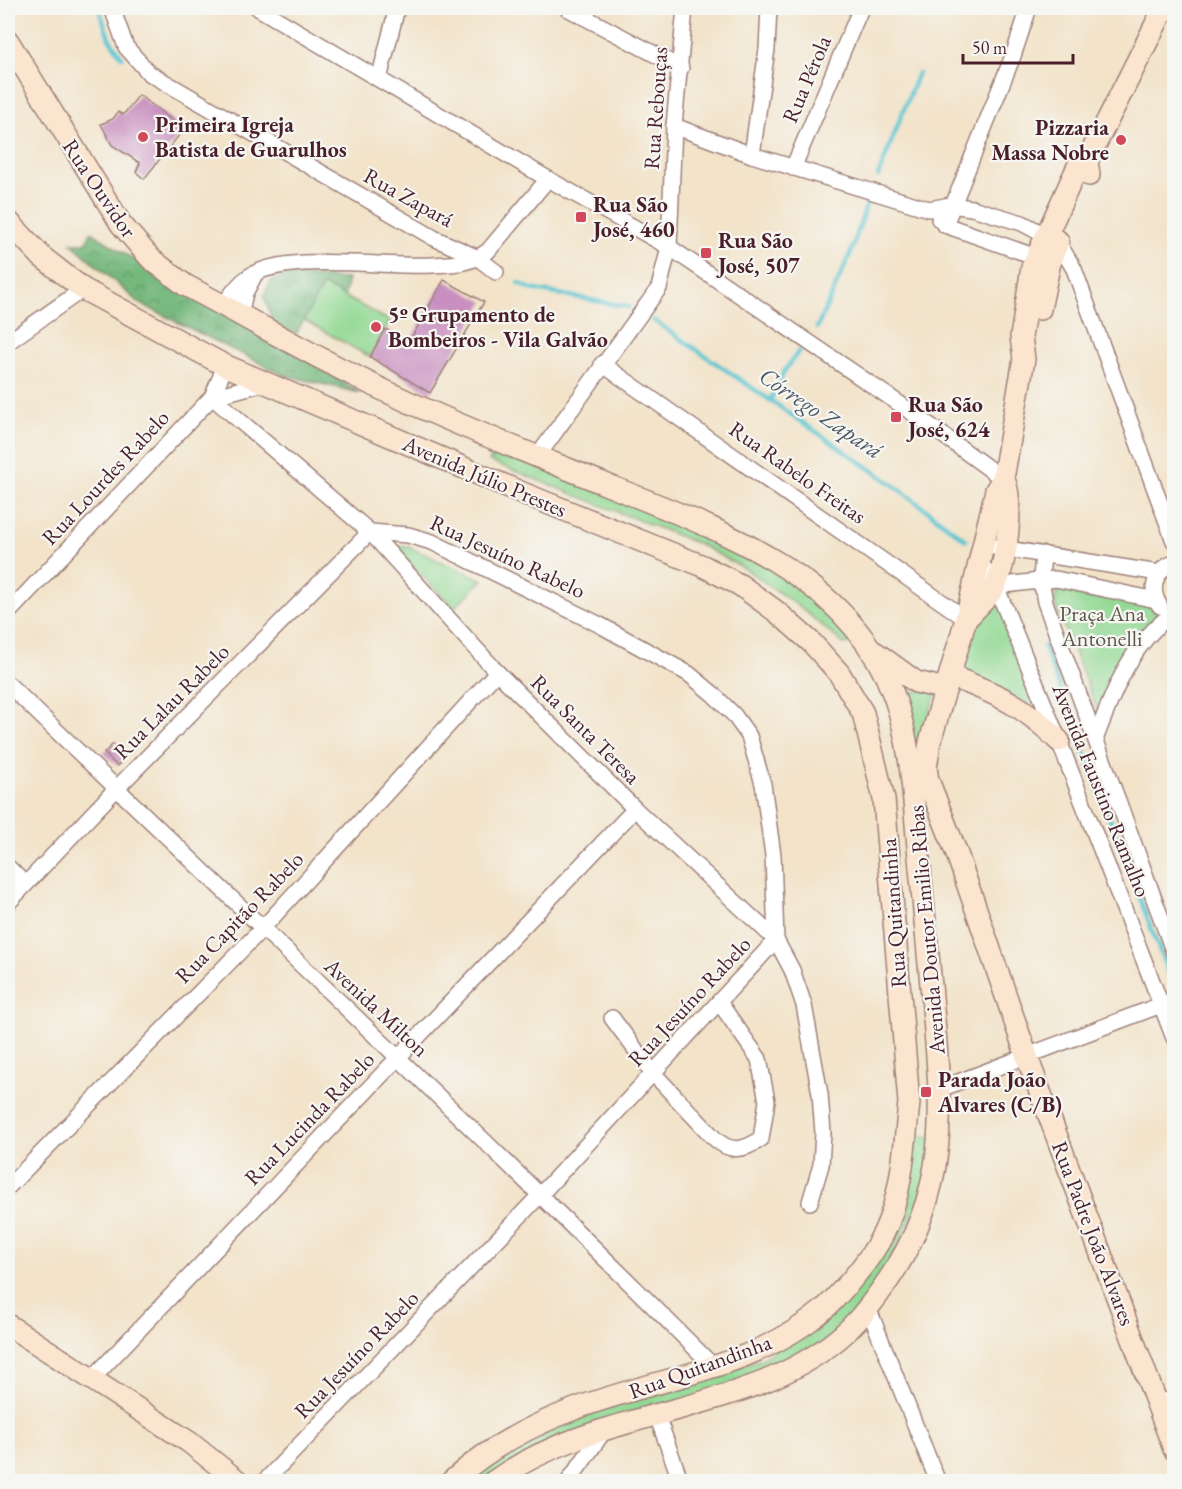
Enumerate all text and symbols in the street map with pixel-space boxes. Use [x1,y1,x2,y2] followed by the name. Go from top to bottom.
[963,27,1072,65] scale bar
[775,31,838,127] street label: Rua Pérola
[972,36,1007,59] text: 50 m
[637,46,674,170] street label: Rua Rebouças
[155,110,347,164] place label: Primeira Igreja Batista de Guarulhos
[991,113,1109,167] place label: Pizzaria Massa Nobre
[136,130,150,144] marker: Primeira Igreja Batista de Guarulhos
[56,133,144,244] street label: Rua Ouvidor
[1114,133,1128,147] marker: Pizzaria Massa Nobre
[359,161,459,234] street label: Rua Zapará
[591,190,675,244] place label: Rua São José, 460
[574,210,588,224] marker: Rua São José, 460
[716,226,800,280] place label: Rua São José, 507
[699,246,713,260] marker: Rua São José, 507
[388,300,608,354] place label: 5º Grupamento de Bombeiros - Vila Galvão
[369,320,383,334] marker: 5º Grupamento de Bombeiros - Vila Galvão
[753,360,889,466] water label: Córrego Zapará
[906,390,990,444] place label: Rua São José, 624
[35,403,176,551] street label: Rua Lourdes Rabelo
[889,410,903,424] marker: Rua São José, 624
[724,414,872,530] street label: Rua Rabelo Freitas
[397,428,571,524] street label: Avenida Júlio Prestes
[426,508,590,605] street label: Rua Jesuíno Rabelo
[1059,599,1145,653] park label: Praça Ana Antonelli
[107,637,236,766] street label: Rua Lalau Rabelo
[524,668,647,791] street label: Rua Santa Teresa
[1045,678,1158,901] street label: Avenida Faustino Ramalho
[901,804,952,1057] street label: Avenida Doutor Emilio Ribas
[874,837,913,989] street label: Rua Quitandinha
[169,845,310,990] street label: Rua Capitão Rabelo
[621,930,757,1073] street label: Rua Jesuíno Rabelo
[318,951,435,1063] street label: Avenida Milton
[238,1045,381,1192] street label: Rua Lucinda Rabelo
[937,1065,1062,1119] place label: Parada João Alvares (C/B)
[919,1085,933,1099] marker: Parada João Alvares (C/B)
[1045,1137,1142,1330] street label: Rua Padre João Alvares
[288,1284,425,1425] street label: Rua Jesuíno Rabelo
[625,1327,776,1406] street label: Rua Quitandinha

